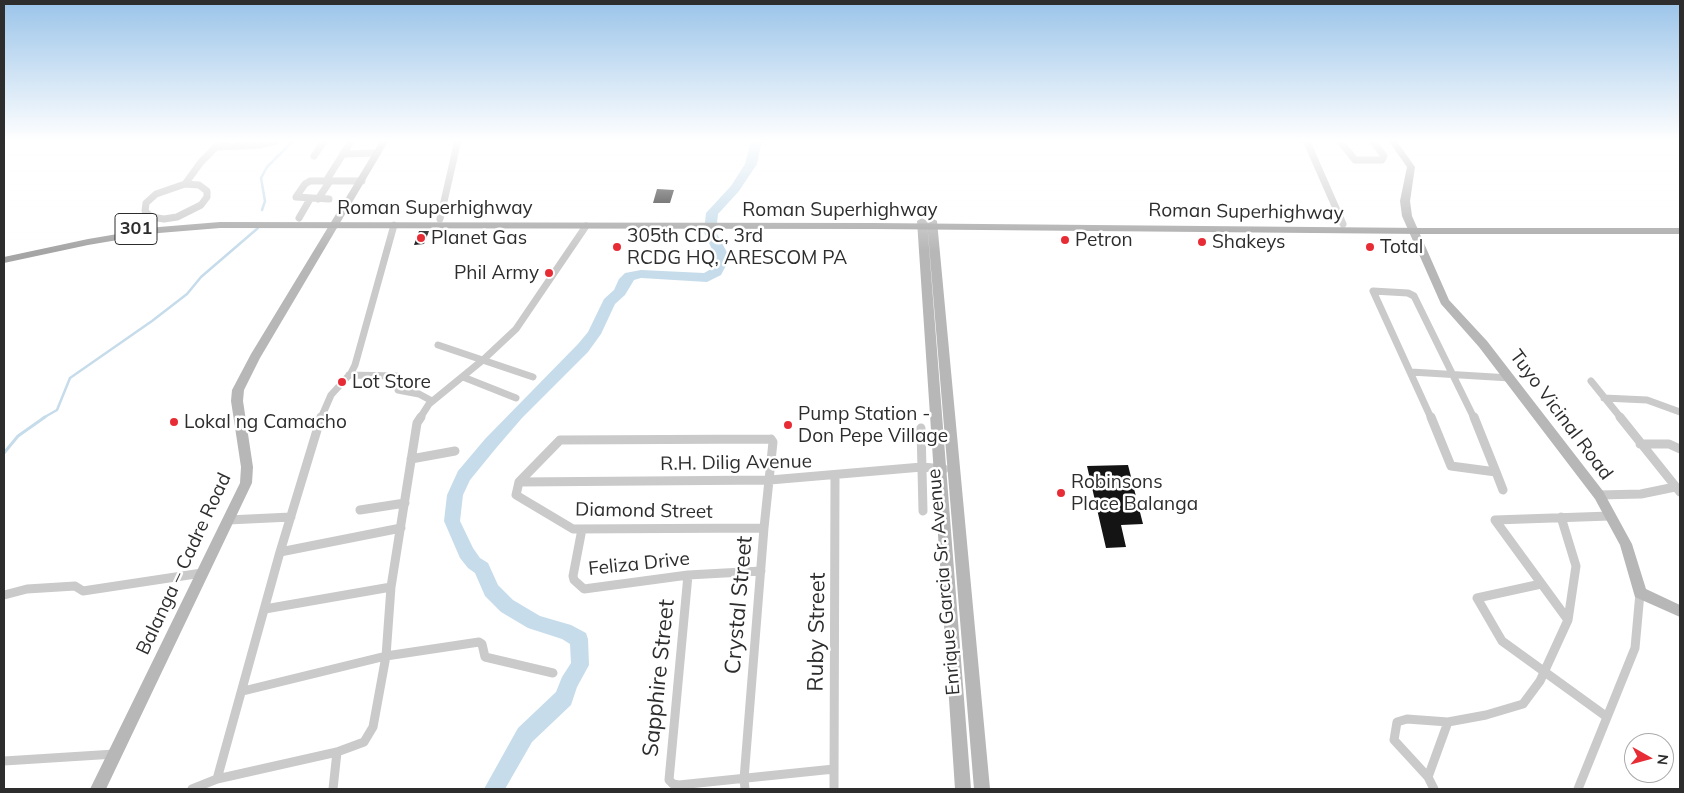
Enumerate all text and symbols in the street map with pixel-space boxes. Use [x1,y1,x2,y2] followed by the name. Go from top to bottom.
[337,197,533,219] street label: Roman Superhighway
[742,199,938,221] street label: Roman Superhighway
[1148,199,1344,225] street label: Roman Superhighway
[115,213,157,244] road number: 301
[627,225,847,269] place label: 305th CDC, 3rd RCDG HQ, ARESCOM PA
[431,227,527,249] place label: Planet Gas
[1075,229,1133,251] place label: Petron
[1212,231,1285,253] place label: Shakeys
[415,232,427,244] marker: Planet Gas
[1059,234,1071,246] marker: Petron
[1196,236,1208,248] marker: Shakeys
[1380,236,1423,258] place label: Total
[611,241,623,253] marker: 305th CDC, 3rd RCDG HQ, ARESCOM PA
[1364,241,1376,253] marker: Total
[454,262,539,284] place label: Phil Army
[543,267,555,279] marker: Phil Army
[1505,345,1617,485] street label: Tuyo Vicinal Road
[352,371,431,393] place label: Lot Store
[336,376,348,388] marker: Lot Store
[798,403,948,447] place label: Pump Station - Don Pepe Village
[184,411,347,433] place label: Lokal ng Camacho
[168,416,180,428] marker: Lokal ng Camacho
[782,419,794,431] marker: Pump Station - Don Pepe Village
[660,450,812,476] street label: R.H. Dilig Avenue
[923,468,965,696] street label: Enrique Garcia Sr. Avenue
[132,470,236,658] street label: Balanga – Cadre Road
[1071,471,1198,515] place label: Robinsons Place Balanga
[1055,487,1067,499] marker: Robinsons Place Balanga
[575,498,713,524] street label: Diamond Street
[720,535,758,675] street label: Crystal Street
[587,547,691,581] street label: Feliza Drive
[803,572,831,692] street label: Ruby Street
[638,598,680,758] street label: Sapphire Street
[1624,733,1674,783] north arrow
[1653,753,1672,766] text: N

